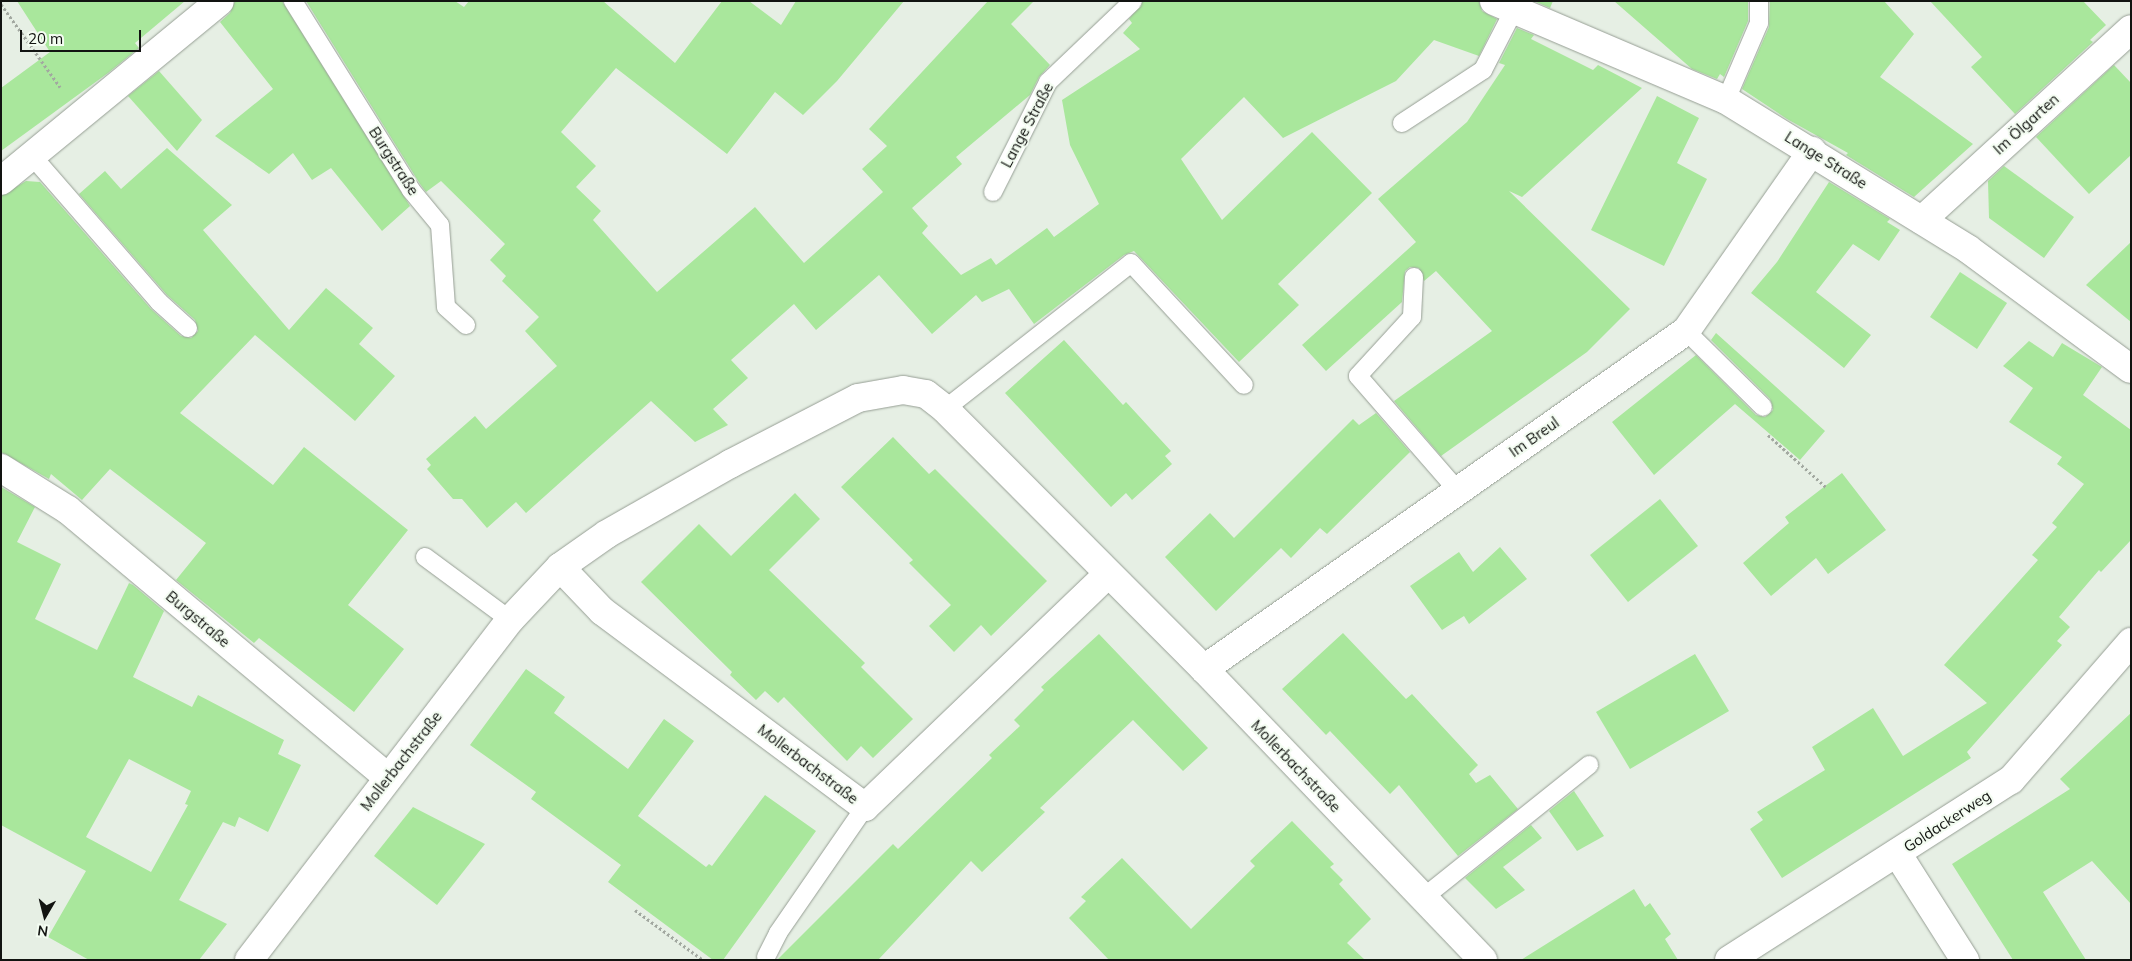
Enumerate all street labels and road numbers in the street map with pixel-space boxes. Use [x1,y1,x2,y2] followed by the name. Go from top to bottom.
[997,79,1057,171] street label: Lange Straße
[1989,90,2063,158] street label: Im Ölgarten
[365,123,423,199] street label: Burgstraße
[1782,128,1870,192] street label: Lange Straße
[1506,413,1562,461] street label: Im Breul
[162,587,234,651] street label: Burgstraße
[357,708,445,814] street label: Mollerbachstraße
[1247,716,1345,816] street label: Mollerbachstraße
[754,720,862,808] street label: Mollerbachstraße
[1900,786,1994,856] street label: Goldackerweg

